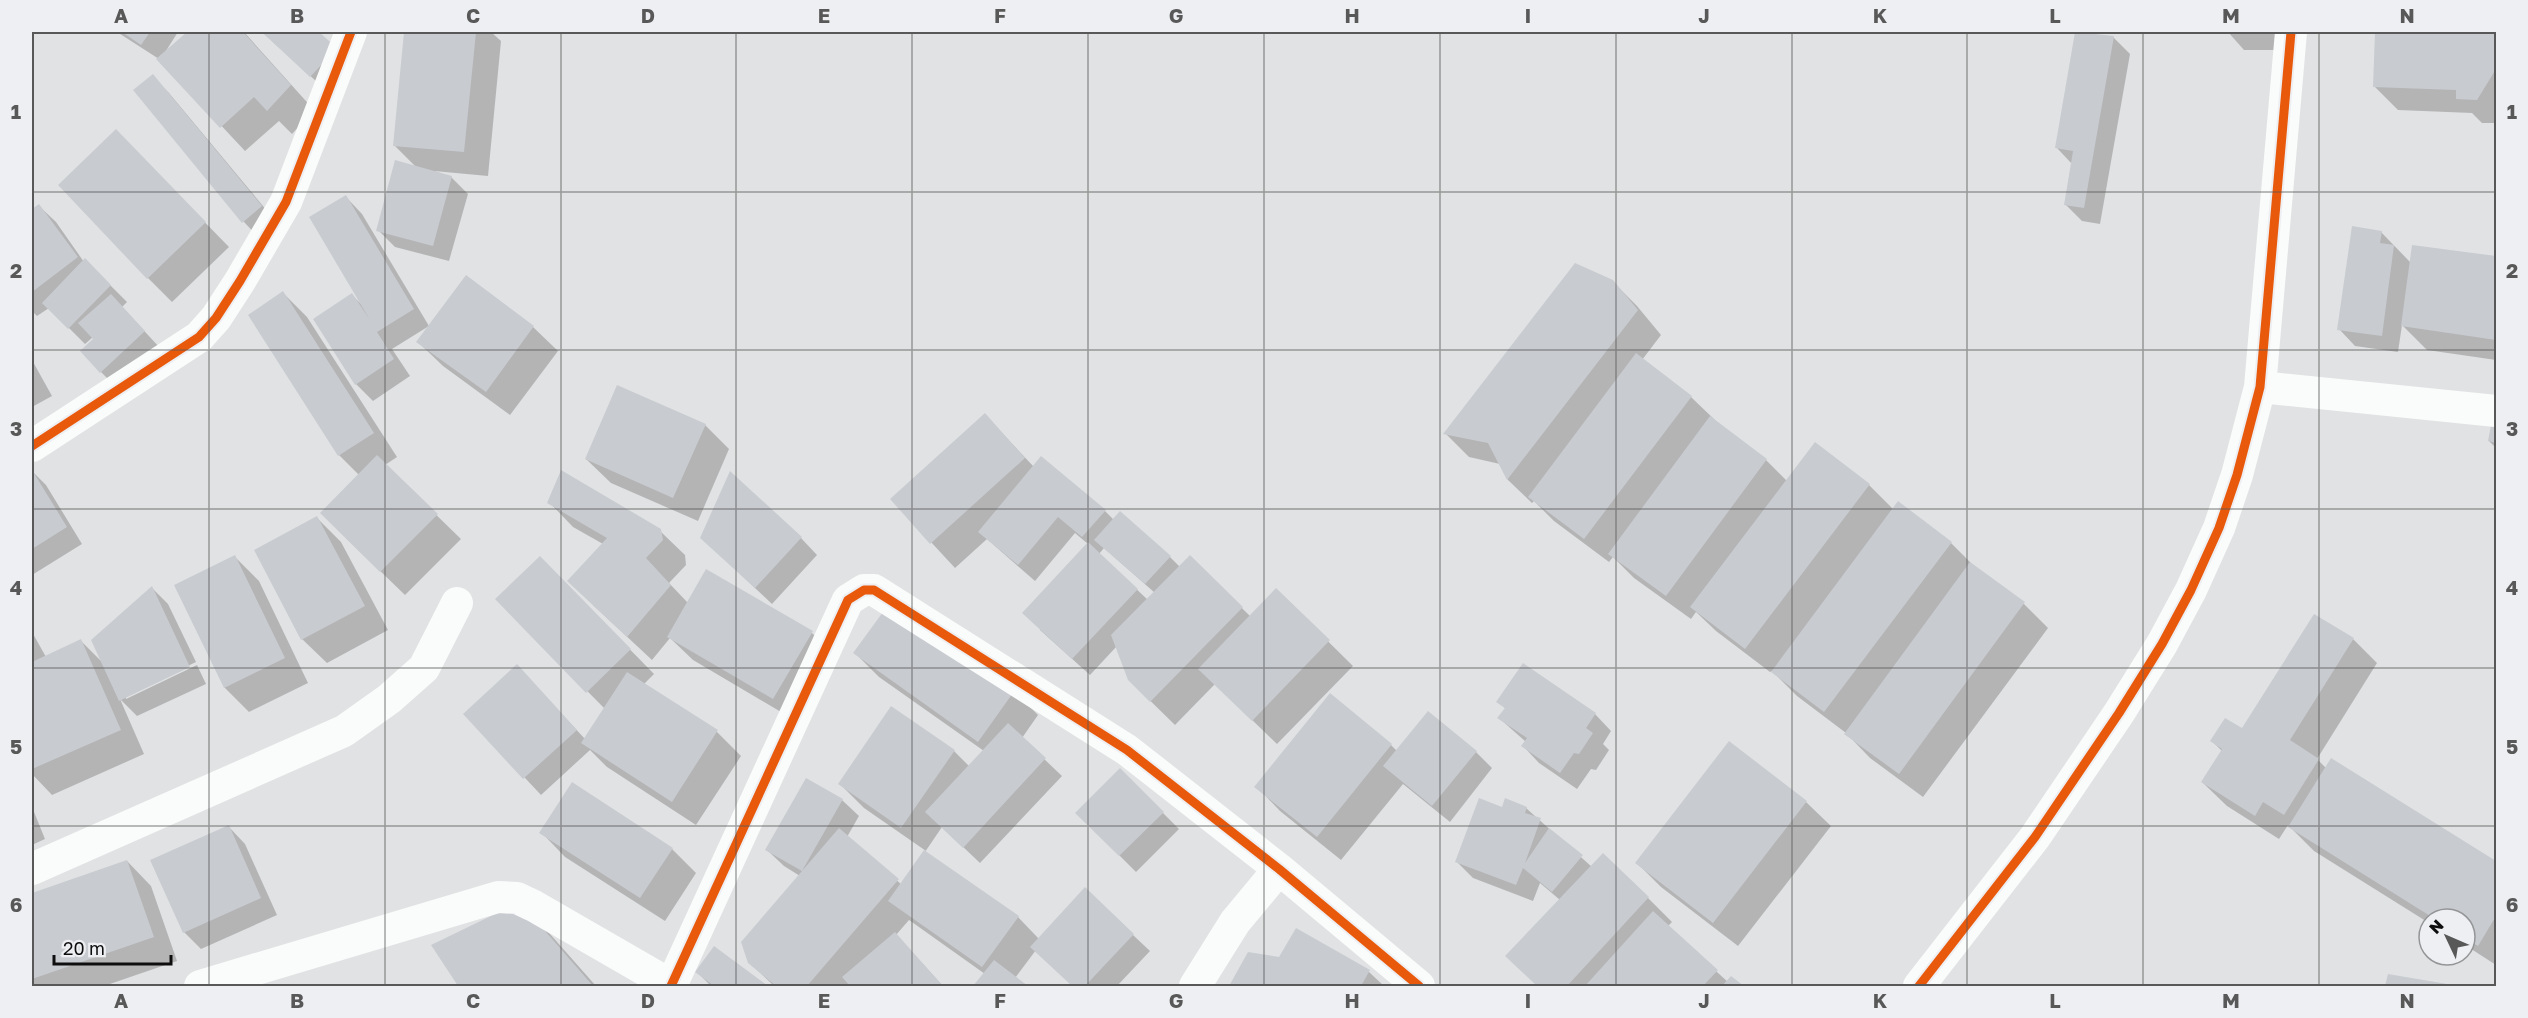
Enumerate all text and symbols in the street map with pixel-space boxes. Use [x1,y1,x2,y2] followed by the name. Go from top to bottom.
[114,3,128,27] text: A
[290,3,304,27] text: B
[466,3,480,27] text: C
[641,3,655,27] text: D
[818,3,830,27] text: E
[994,3,1006,27] text: F
[1169,3,1183,27] text: G
[1344,3,1360,27] text: H
[1525,3,1531,27] text: I
[1698,3,1710,27] text: J
[1873,3,1888,27] text: K
[2049,3,2061,27] text: L
[2222,3,2240,27] text: M
[2399,3,2415,27] text: N
[11,99,21,123] text: 1
[2507,99,2517,123] text: 1
[10,258,22,282] text: 2
[2506,258,2518,282] text: 2
[10,416,22,440] text: 3
[2506,416,2518,440] text: 3
[10,575,22,599] text: 4
[2506,575,2518,599] text: 4
[10,734,22,758] text: 5
[2506,734,2518,758] text: 5
[10,892,22,916] text: 6
[2506,892,2518,916] text: 6
[2417,907,2477,967] north arrow
[2425,915,2448,938] text: N
[54,928,171,966] scale bar
[63,937,105,959] text: 20 m
[114,988,128,1012] text: A
[290,988,304,1012] text: B
[466,988,480,1012] text: C
[641,988,655,1012] text: D
[818,988,830,1012] text: E
[994,988,1006,1012] text: F
[1169,988,1183,1012] text: G
[1344,988,1360,1012] text: H
[1525,988,1531,1012] text: I
[1698,988,1710,1012] text: J
[1873,988,1888,1012] text: K
[2049,988,2061,1012] text: L
[2222,988,2240,1012] text: M
[2399,988,2415,1012] text: N

